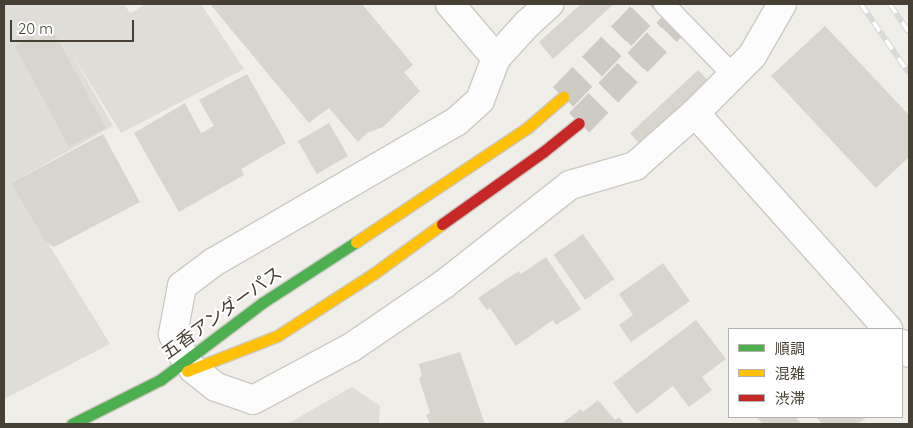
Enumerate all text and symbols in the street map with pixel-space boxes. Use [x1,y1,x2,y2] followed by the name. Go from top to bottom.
[12,10,136,42] scale bar
[18,19,53,38] text: 20 m
[157,262,287,364] street label: 五香アンダーパス
[728,328,903,418] legend
[775,339,805,358] text: 順調
[775,364,805,383] text: 混雑
[775,389,805,408] text: 渋滞

